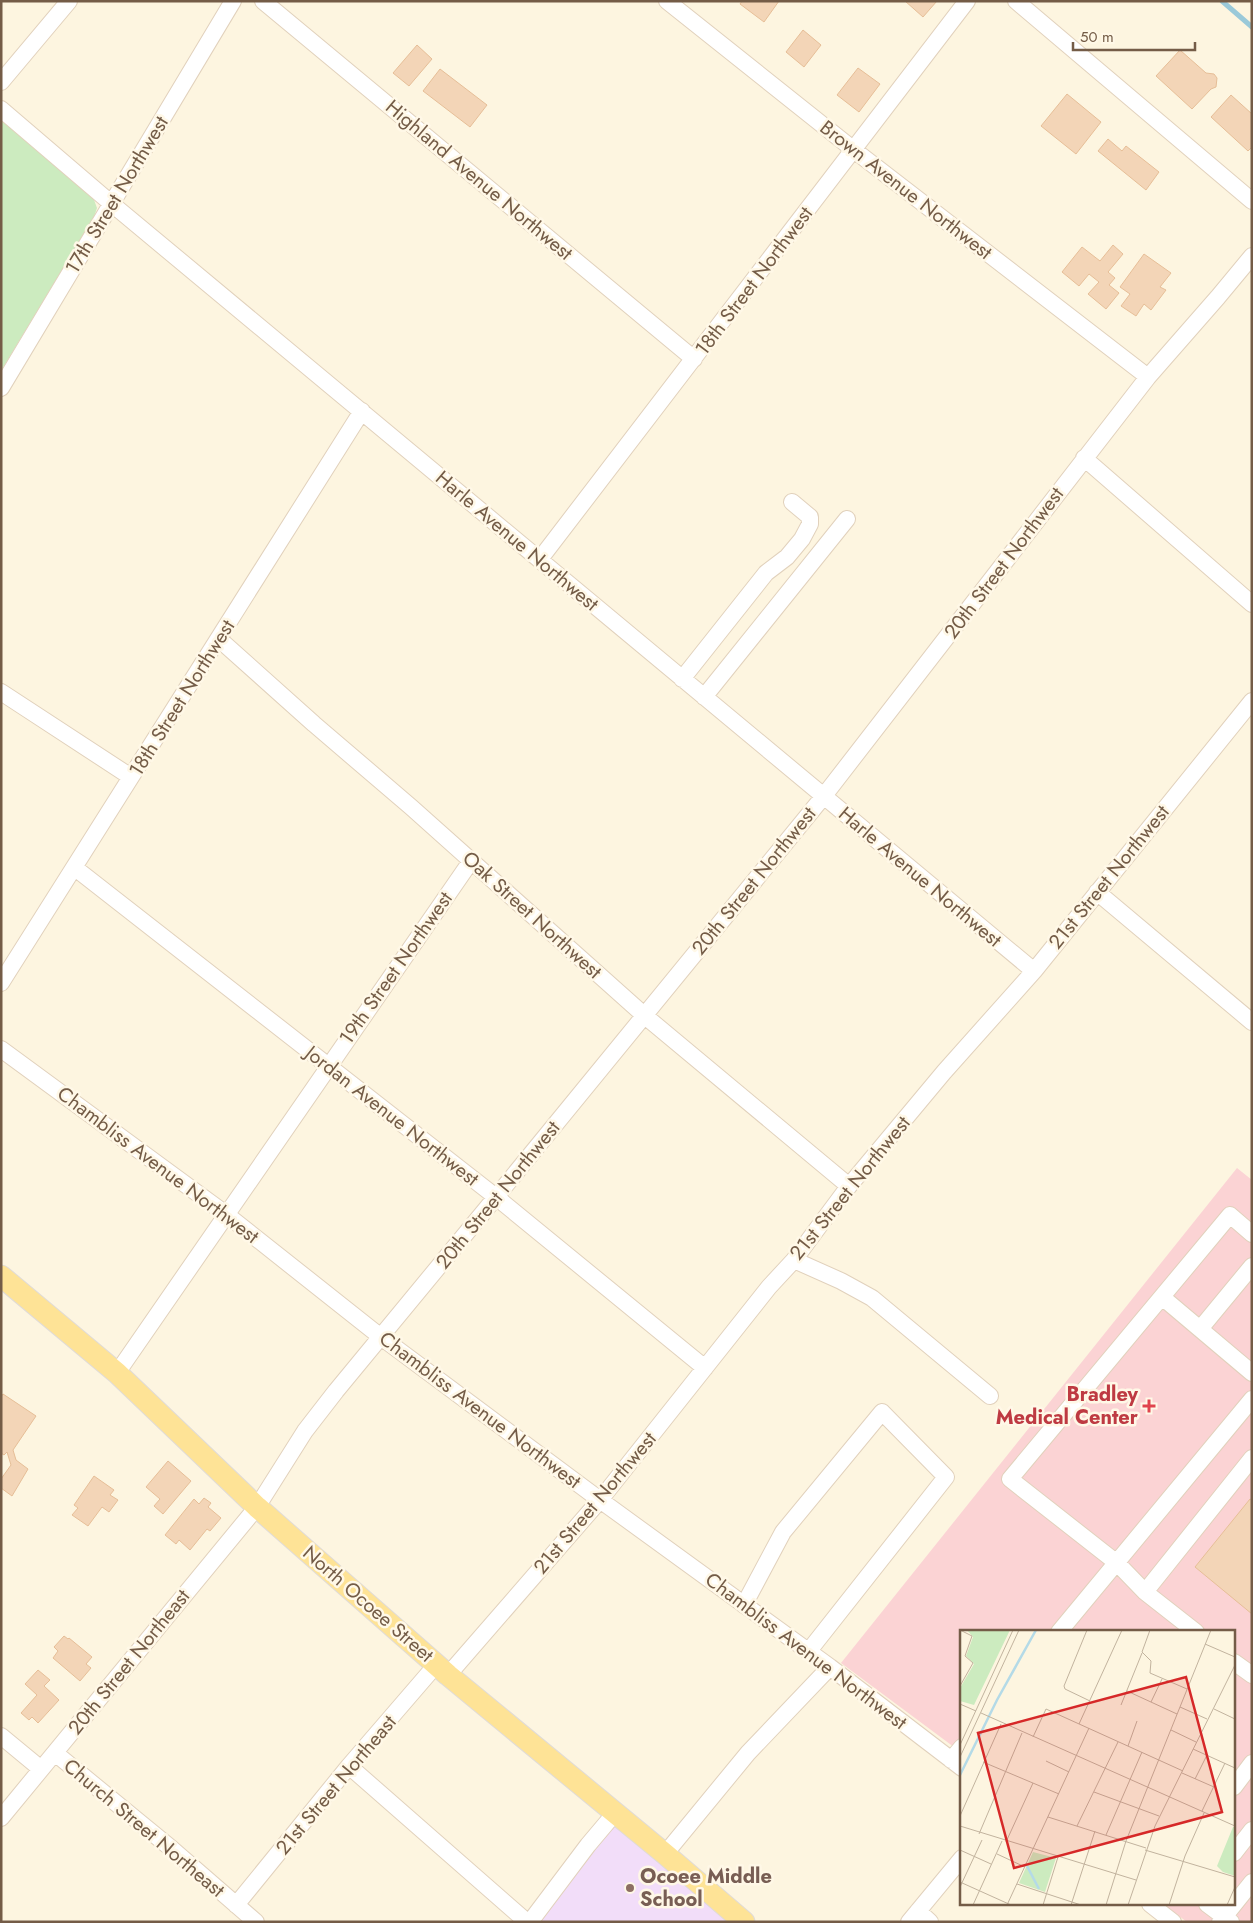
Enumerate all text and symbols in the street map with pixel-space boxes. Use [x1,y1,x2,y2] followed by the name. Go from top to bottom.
[1073,20,1196,52] scale bar
[1080,26,1114,48] text: 50 m
[379,93,579,267] street label: Highland Avenue Northwest
[58,110,176,279] street label: 17th Street Northwest
[814,113,998,267] street label: Brown Avenue Northwest
[688,200,820,362] street label: 18th Street Northwest
[429,464,605,618] street label: Harle Avenue Northwest
[937,481,1071,645] street label: 20th Street Northwest
[122,614,242,782] street label: 18th Street Northwest
[1042,799,1176,955] street label: 21st Street Northwest
[685,800,823,961] street label: 20th Street Northwest
[832,800,1008,954] street label: Harle Avenue Northwest
[456,844,608,986] street label: Oak Street Northwest
[332,886,460,1050] street label: 19th Street Northwest
[297,1037,485,1193] street label: Jordan Avenue Northwest
[51,1079,265,1251] street label: Chambliss Avenue Northwest
[783,1110,917,1266] street label: 21st Street Northwest
[429,1114,567,1275] street label: 20th Street Northwest
[373,1324,587,1496] street label: Chambliss Avenue Northwest
[996,1380,1139,1432] place label: Bradley Medical Center
[1142,1399,1156,1413] marker: Bradley Medical Center
[527,1425,663,1580] street label: 21st Street Northwest
[296,1539,440,1669] street label: North Ocoee Street
[699,1565,913,1737] street label: Chambliss Avenue Northwest
[61,1583,197,1741] street label: 20th Street Northeast
[960,1630,1236,1906] inset map
[269,1709,403,1861] street label: 21st Street Northeast
[57,1752,231,1904] street label: Church Street Northeast
[640,1862,772,1914] place label: Ocoee Middle School
[624,1882,636,1894] marker: Ocoee Middle School

